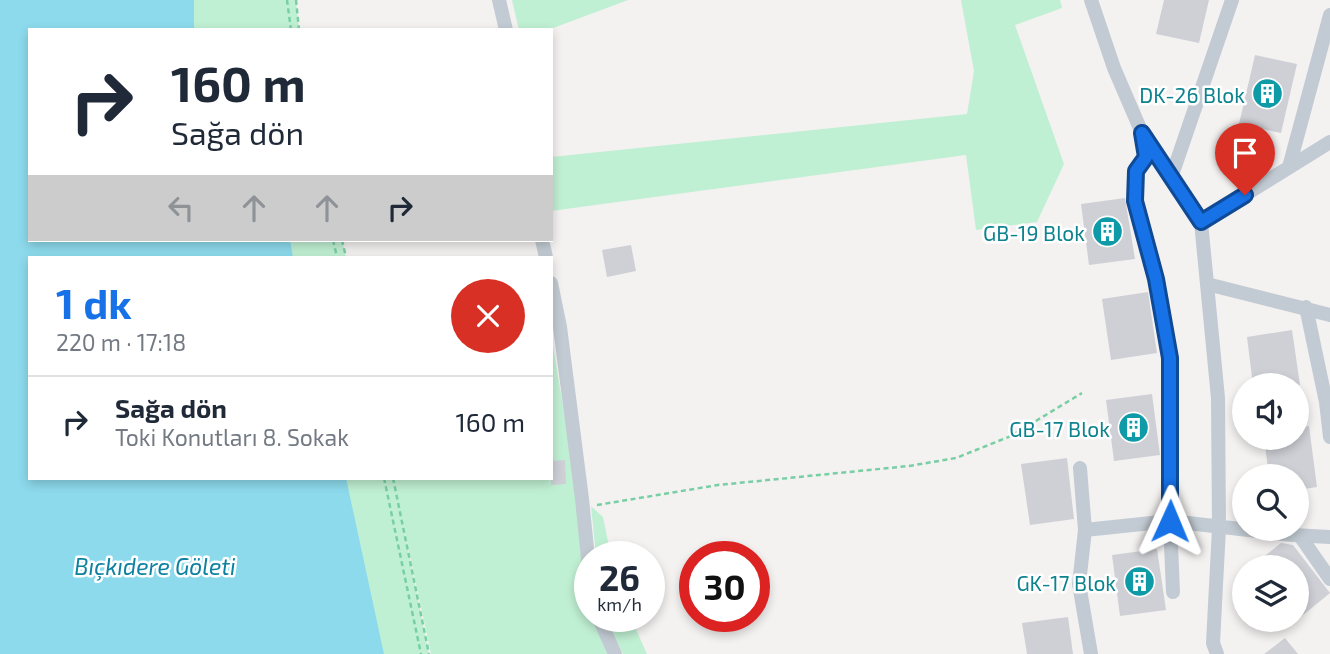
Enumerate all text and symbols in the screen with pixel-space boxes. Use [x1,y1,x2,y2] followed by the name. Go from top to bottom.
[171,53,306,112] text: 160 m
[56,56,147,147] icon: right
[1251,77,1285,111] building icon: DK-26 Blok
[1139,82,1245,107] place label: DK-26 Blok
[171,113,304,151] text: Sağa dön
[1215,123,1275,195] pin
[1226,134,1264,172] icon: arrive
[162,189,200,227] icon: left
[235,189,273,227] icon: ahead
[308,189,346,227] icon: ahead
[381,189,419,227] icon: right
[1091,215,1125,249] building icon: GB-19 Blok
[983,220,1085,245] place label: GB-19 Blok
[56,277,132,327] text: 1 dk
[451,279,525,353] button: close
[56,328,186,356] text: 220 m · 17:18
[1232,373,1309,632] map controls
[1232,373,1309,450] button: sound
[115,392,227,423] text: Sağa dön
[56,403,94,441] icon: right
[456,406,525,437] text: 160 m
[1116,411,1150,445] building icon: GB-17 Blok
[1009,416,1110,441] place label: GB-17 Blok
[115,423,349,451] text: Toki Konutları 8. Sokak
[1232,464,1309,541] button: search
[1133,484,1207,558] position arrow
[679,541,770,632] speed limit sign: 30
[74,552,236,581] water label: Bıçkıdere Göleti
[1232,555,1309,632] button: layers
[599,556,640,598] text: 26
[1122,565,1156,599] building icon: GK-17 Blok
[1016,570,1116,595] place label: GK-17 Blok
[597,593,642,615] text: km/h

